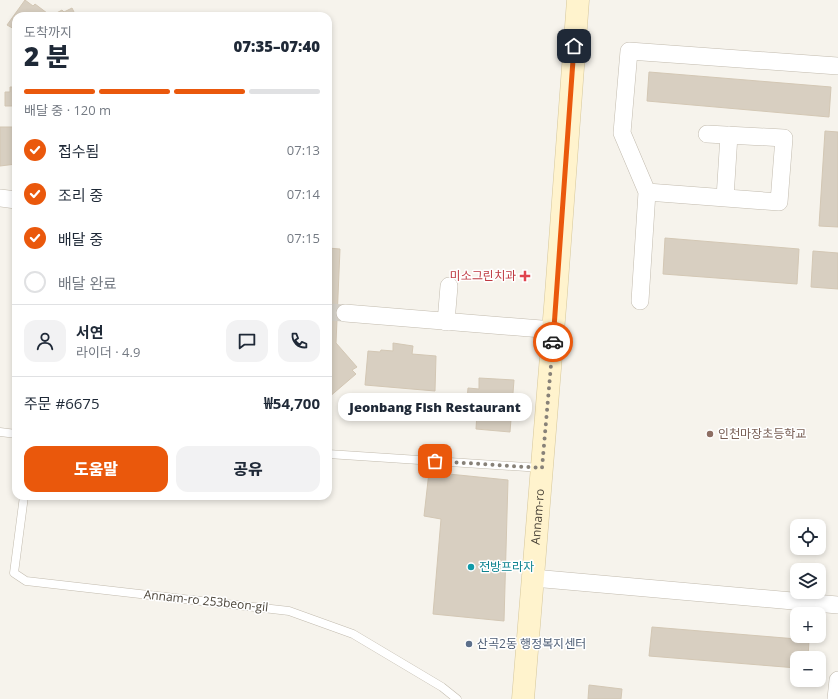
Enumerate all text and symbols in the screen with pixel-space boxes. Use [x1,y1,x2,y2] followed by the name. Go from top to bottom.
[24,23,72,41] text: 도착까지
[557,29,591,63] pin
[563,35,585,57] icon: home
[234,36,320,56] text: 07:35–07:40
[24,38,70,74] text: 2 분
[24,101,111,119] text: 배달 중 · 120 m
[24,139,46,161] icon: check
[58,141,99,161] text: 접수됨
[287,141,320,159] text: 07:13
[24,183,46,205] icon: check
[58,185,103,205] text: 조리 중
[287,185,320,203] text: 07:14
[24,227,46,249] icon: check
[58,229,103,249] text: 배달 중
[287,229,320,247] text: 07:15
[450,267,516,284] place label: 미소그린치과
[519,270,531,282] marker: 미소그린치과
[58,273,117,293] text: 배달 완료
[24,320,66,362] button: person
[226,320,268,362] button: chat
[278,320,320,362] button: phone
[76,322,104,342] text: 서연
[533,322,573,362] courier
[542,331,564,353] icon: car
[76,343,140,361] text: 라이더 · 4.9
[24,393,100,413] text: 주문 #6675
[264,393,320,413] text: ₩54,700
[338,393,532,421] callout: Jeonbang Fish Restaurant
[349,398,521,416] text: Jeonbang Fish Restaurant
[718,425,806,442] place label: 인천마장초등학교
[705,429,715,439] marker: 인천마장초등학교
[418,444,452,478] pin
[24,446,168,492] button: 도움말
[176,446,320,492] button: 공유
[424,450,446,472] icon: bag
[527,488,548,545] street label: Annam-ro
[790,519,826,687] map controls
[790,519,826,555] button: locate
[479,558,534,575] place label: 전방프라자
[466,562,476,572] marker: 전방프라자
[790,563,826,599] button: layers
[143,586,269,615] street label: Annam-ro 253beon-gil
[790,607,826,643] button: +
[477,635,586,652] place label: 산곡2동 행정복지센터
[464,639,474,649] marker: 산곡2동 행정복지센터
[790,651,826,687] button: −

